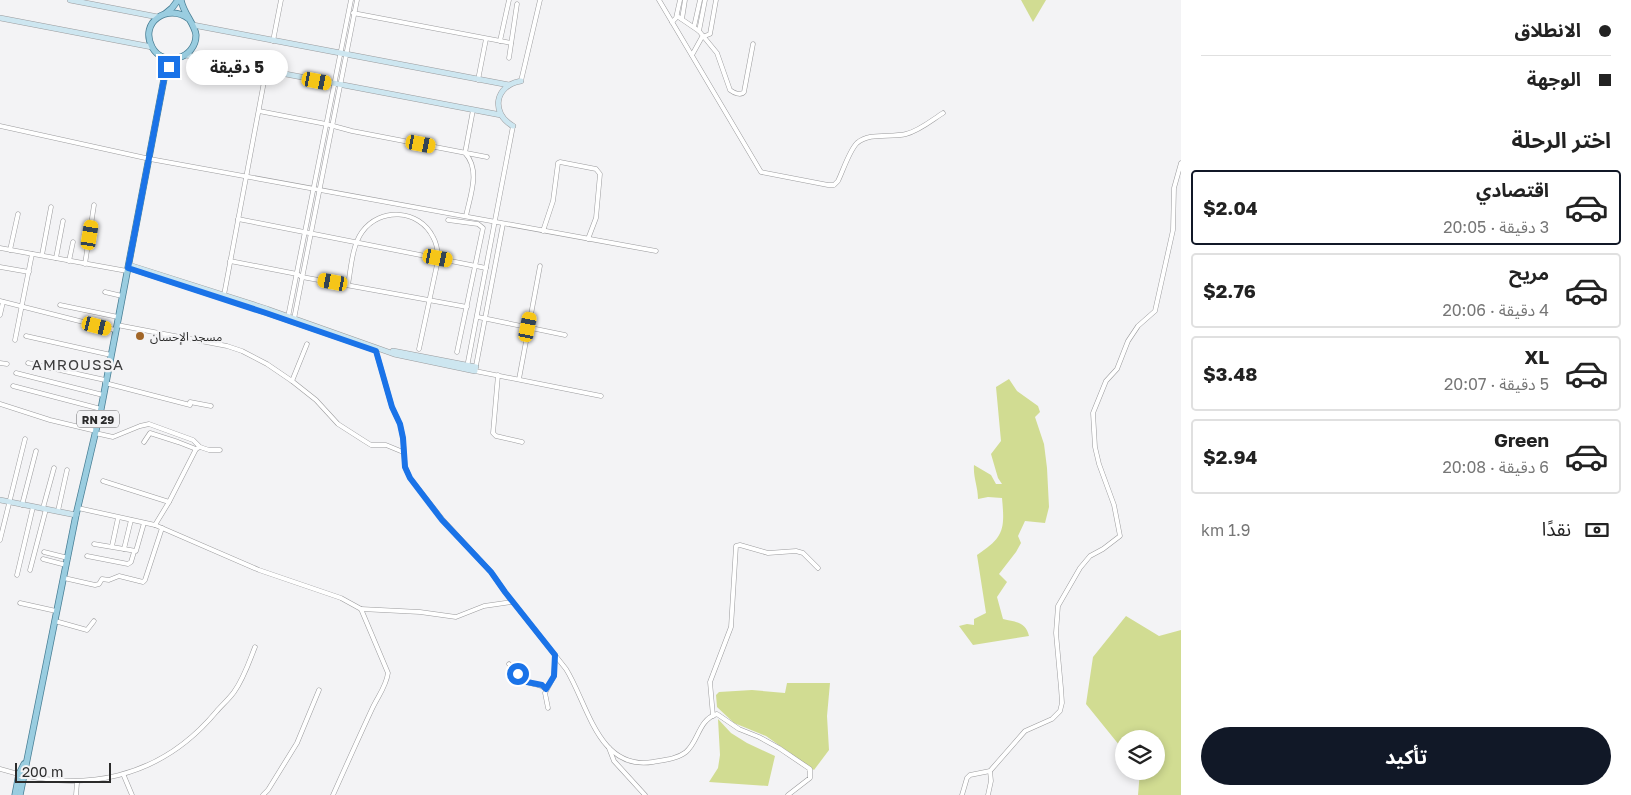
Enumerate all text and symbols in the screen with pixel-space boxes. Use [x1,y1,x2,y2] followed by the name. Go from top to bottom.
[1515,18,1581,41] text: الانطلاق
[186,50,289,84] callout: 5 دقيقة
[158,56,180,78] route end
[210,57,264,77] text: 5 دقيقة
[1527,67,1581,90] text: الوجهة
[300,71,333,91] car
[1512,126,1611,153] text: اختر الرحلة
[404,134,437,154] car
[1476,178,1549,201] text: اقتصادي
[1564,185,1609,230] icon: car
[1203,196,1258,219] text: $2.04
[1443,217,1549,237] text: 3 دقيقة · 20:05
[80,219,99,251] car
[421,248,454,268] car
[1509,261,1549,284] text: مريح
[1564,268,1609,313] icon: car
[316,272,349,292] car
[1203,279,1256,302] text: $2.76
[1442,300,1549,320] text: 4 دقيقة · 20:06
[517,311,538,343] car
[80,315,113,337] car
[150,329,222,345] place label: مسجد الإحسان
[134,330,146,342] marker: مسجد الإحسان
[1524,345,1549,368] text: XL
[1564,351,1609,396] icon: car
[32,355,124,373] district label: AMROUSSA
[1203,362,1257,385] text: $3.48
[1444,374,1549,394] text: 5 دقيقة · 20:07
[77,410,119,428] road number: RN 29
[1494,428,1549,451] text: Green
[1564,434,1609,479] icon: car
[1203,445,1257,468] text: $2.94
[1442,457,1549,477] text: 6 دقيقة · 20:08
[1583,516,1611,544] icon: cash
[1542,517,1571,540] text: نقدًا
[1201,520,1250,540] text: 1.9 km
[507,663,529,685] route start
[1201,727,1611,785] button: تأكيد
[1115,730,1165,780] map controls
[1115,730,1165,780] button: layers
[15,760,111,783] scale bar
[22,763,63,780] text: 200 m

